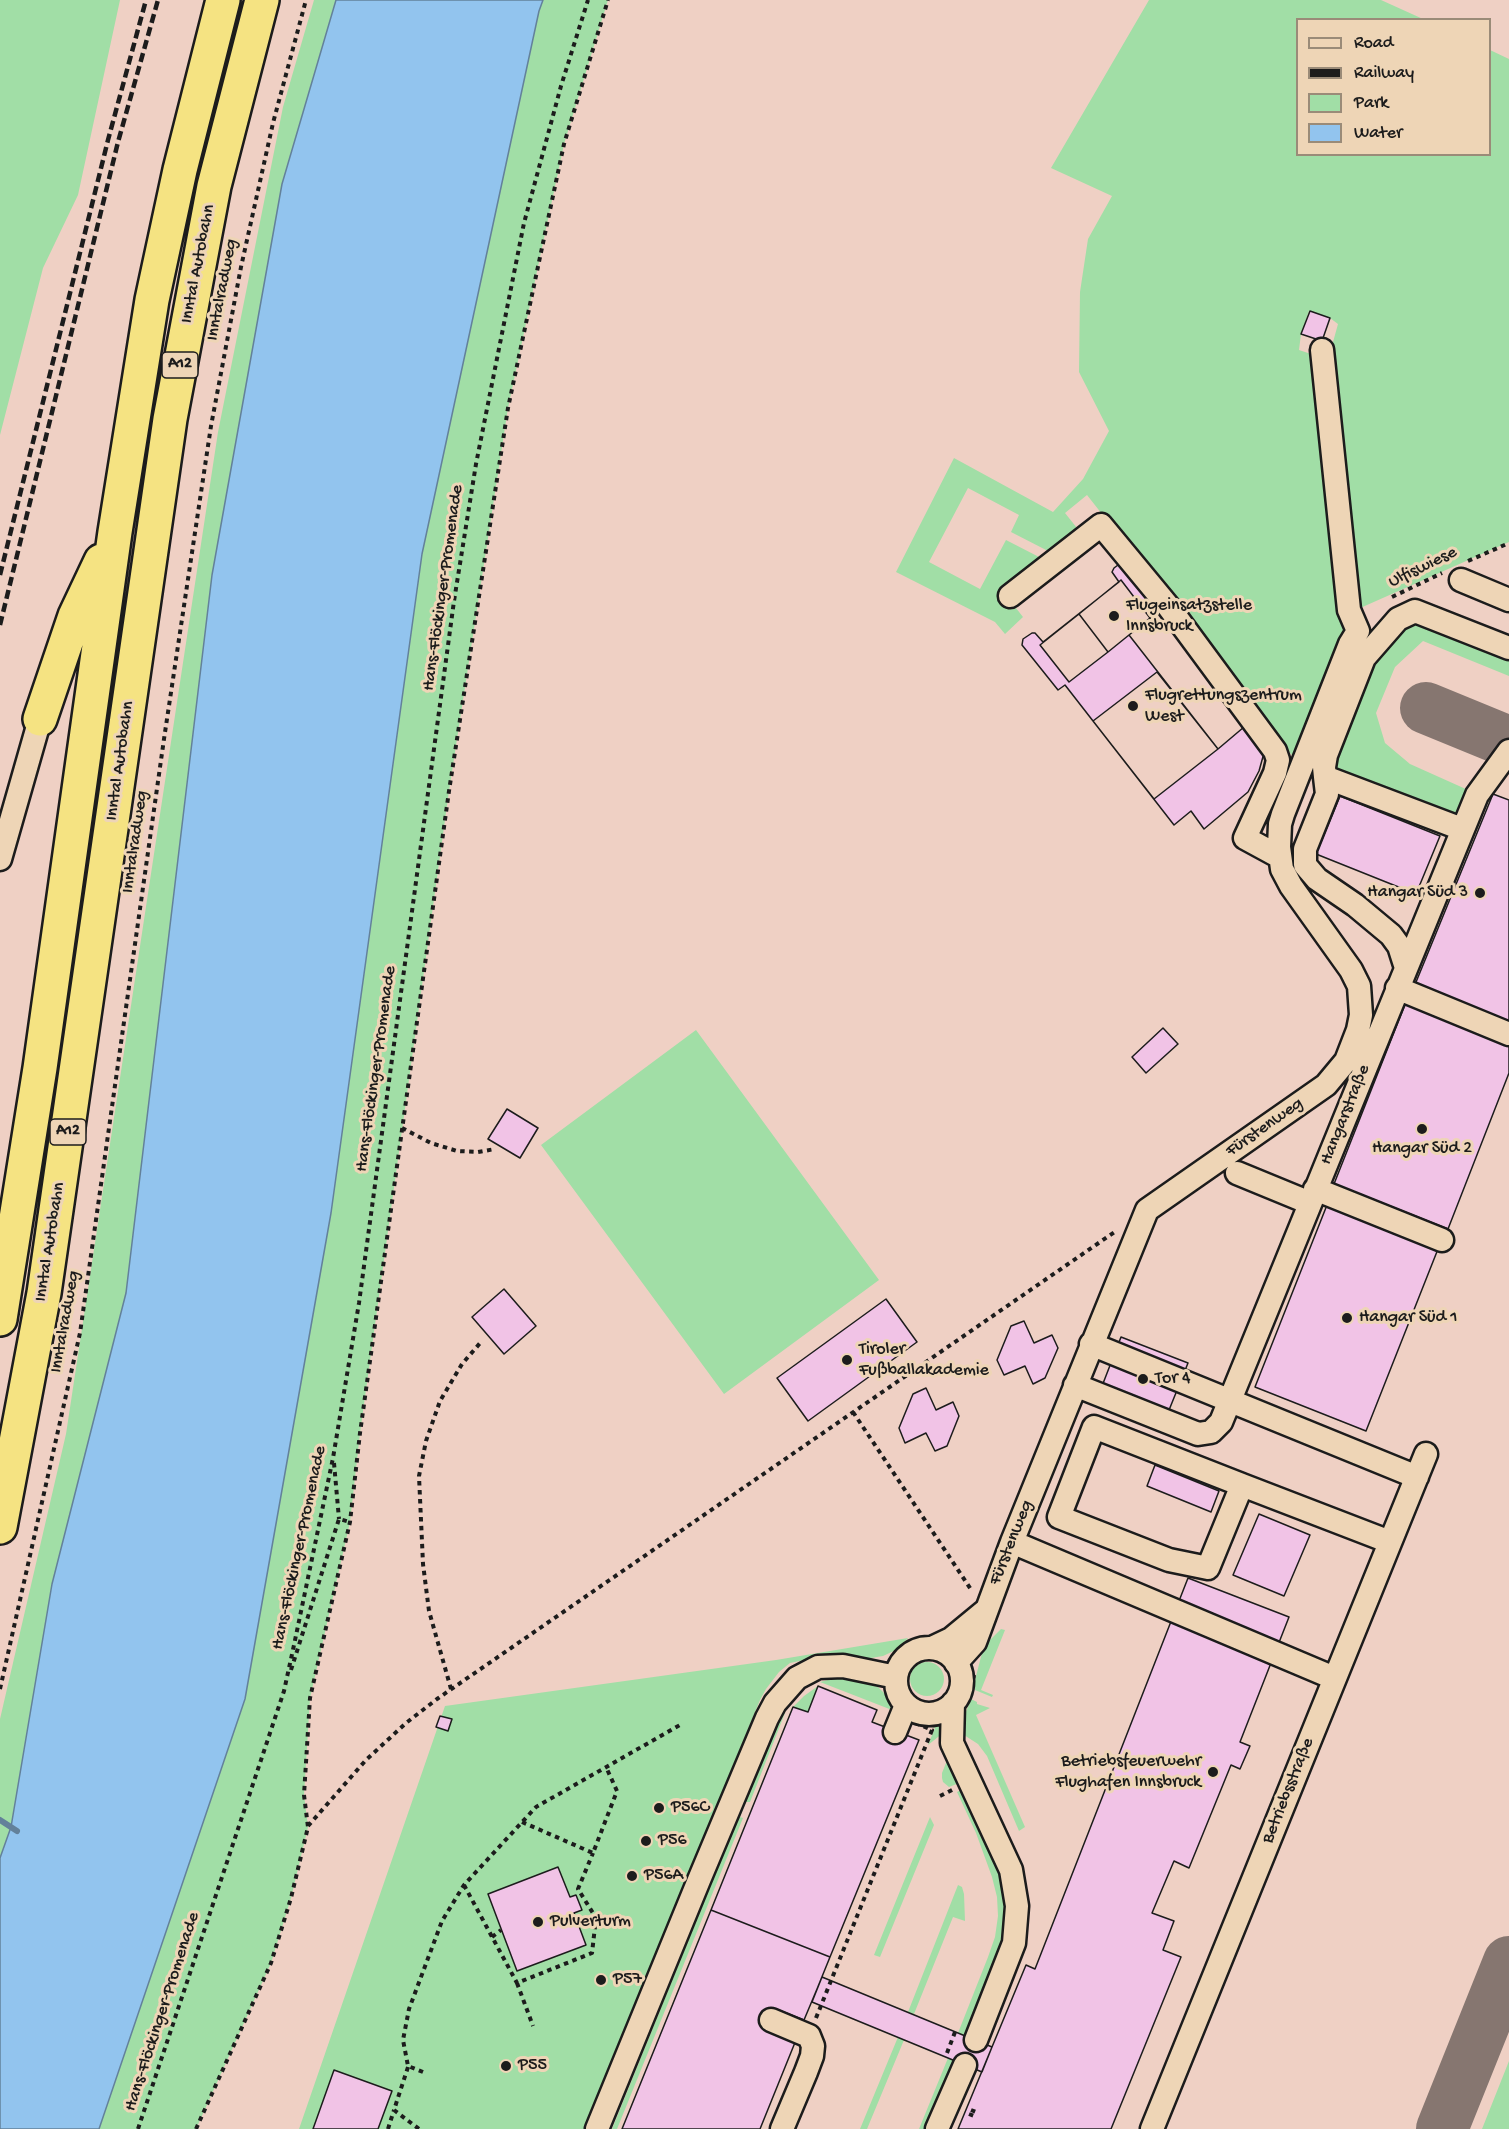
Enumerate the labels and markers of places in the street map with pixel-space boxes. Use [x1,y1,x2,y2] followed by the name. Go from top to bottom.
[1126,595,1252,638] place label: Flugeinsatzstelle Innsbruck
[1107,609,1121,623] marker: Flugeinsatzstelle Innsbruck
[1145,685,1302,728] place label: Flugrettungszentrum West
[1126,699,1140,713] marker: Flugrettungszentrum West
[1367,882,1468,904] place label: Hangar Süd 3
[1473,886,1487,900] marker: Hangar Süd 3
[1415,1122,1429,1136] marker: Hangar Süd 2
[1372,1138,1472,1160] place label: Hangar Süd 2
[1359,1307,1458,1329] place label: Hangar Süd 1
[1340,1311,1354,1325] marker: Hangar Süd 1
[859,1339,989,1382] place label: Tiroler Fußballakademie
[840,1353,854,1367] marker: Tiroler Fußballakademie
[1155,1368,1190,1390] place label: Tor 4
[1136,1372,1150,1386] marker: Tor 4
[1055,1751,1201,1794] place label: Betriebsfeuerwehr Flughafen Innsbruck
[1206,1765,1220,1779] marker: Betriebsfeuerwehr Flughafen Innsbruck
[671,1797,709,1819] place label: P56C
[652,1801,666,1815] marker: P56C
[658,1830,687,1852] place label: P56
[639,1834,653,1848] marker: P56
[644,1865,683,1887] place label: P56A
[625,1869,639,1883] marker: P56A
[550,1911,631,1933] place label: Pulverturm
[531,1915,545,1929] marker: Pulverturm
[613,1969,642,1991] place label: P57
[594,1973,608,1987] marker: P57
[518,2055,547,2077] place label: P55
[499,2059,513,2073] marker: P55

